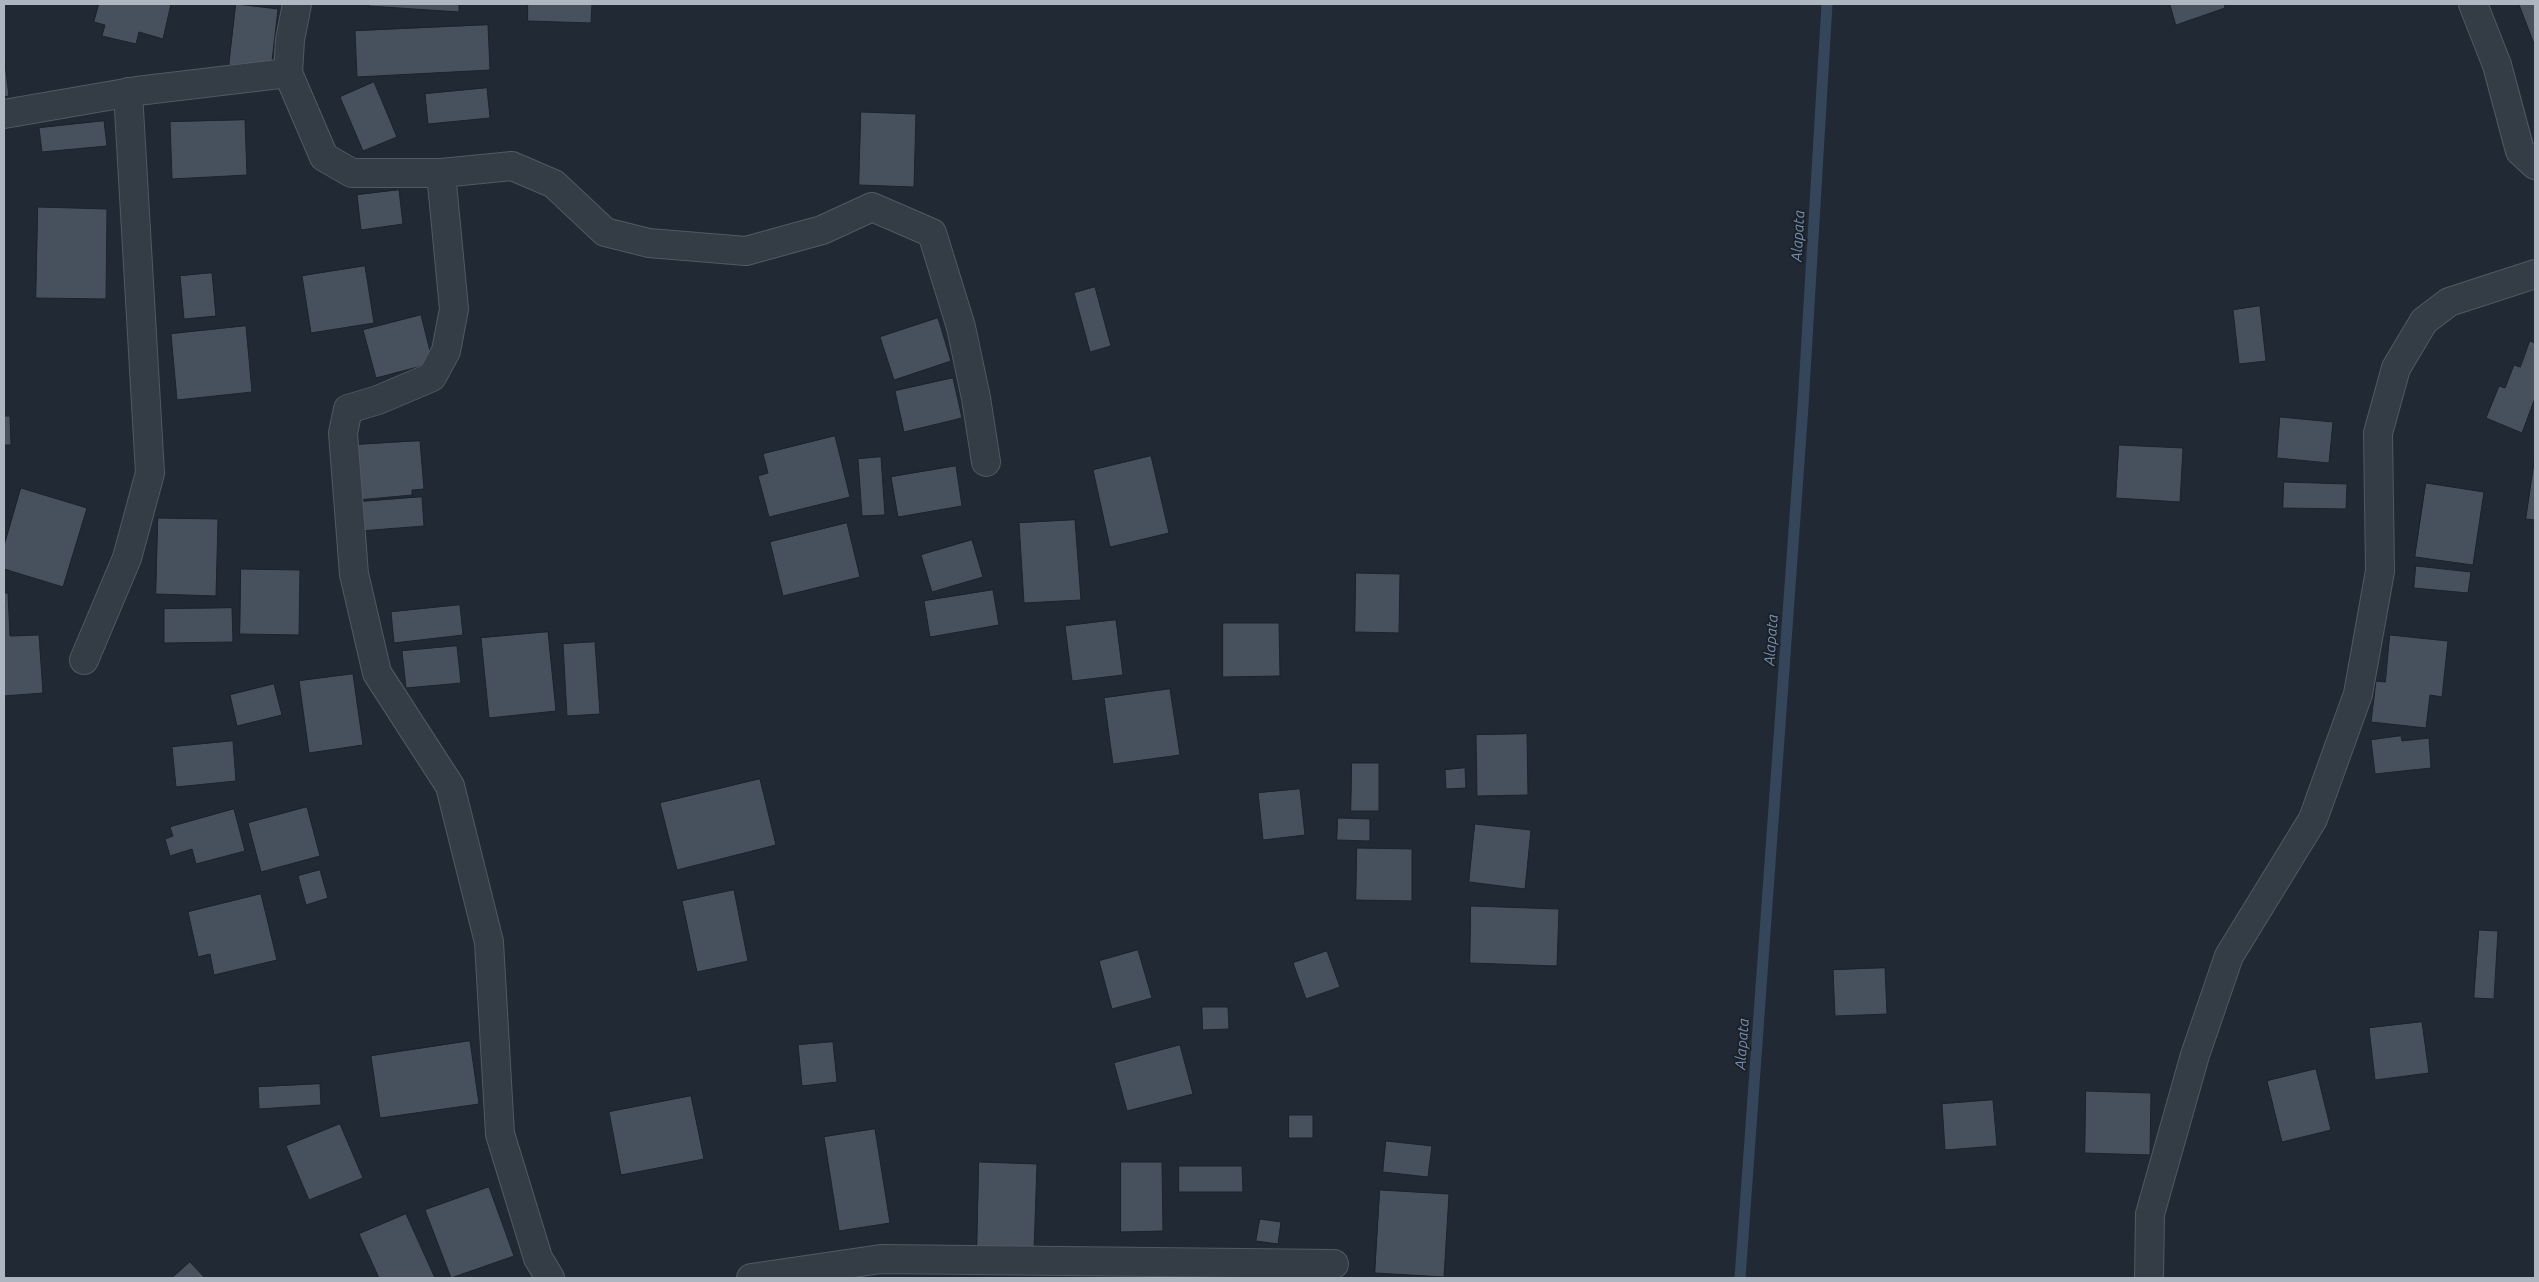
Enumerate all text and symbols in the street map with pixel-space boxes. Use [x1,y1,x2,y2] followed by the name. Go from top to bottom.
[1788,210,1808,262] water label: Alapata
[1760,614,1782,666] water label: Alapata
[1731,1018,1753,1070] water label: Alapata

